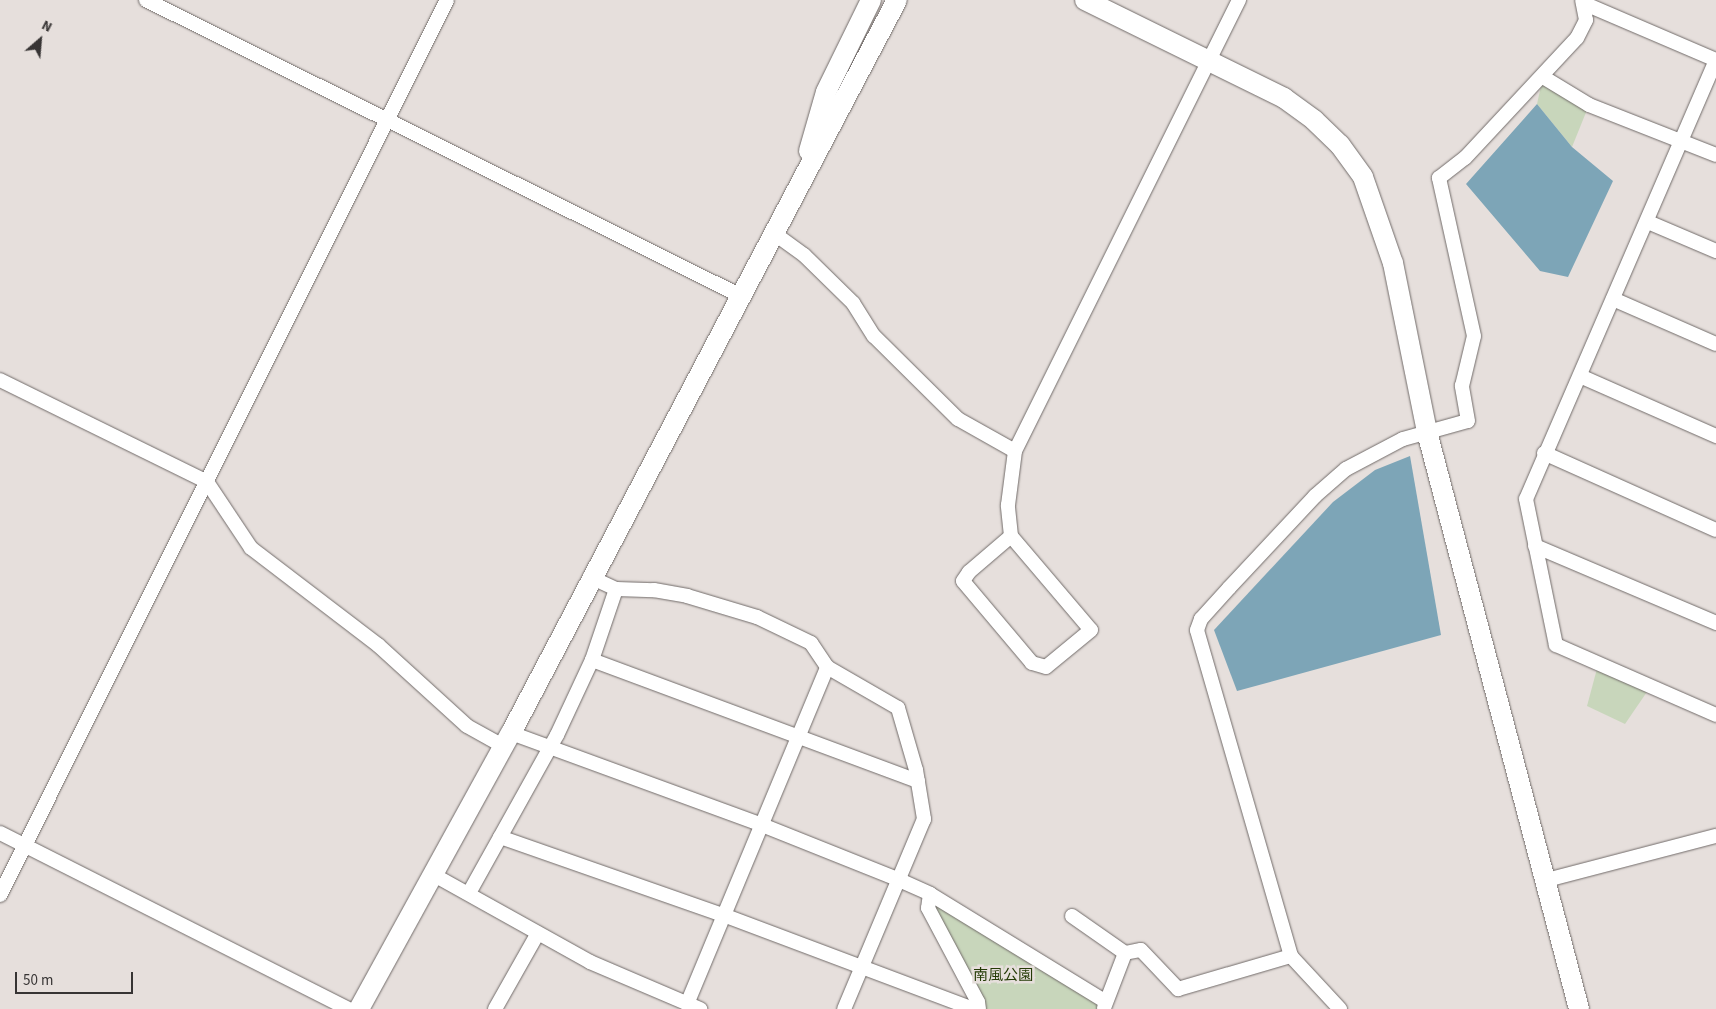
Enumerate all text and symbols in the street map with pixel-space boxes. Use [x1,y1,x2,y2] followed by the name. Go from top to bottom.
[15,15,65,65] north arrow
[38,16,55,38] text: N
[18,962,135,994] scale bar
[973,967,1033,985] park label: 南風公園
[23,970,53,991] text: 50 m

